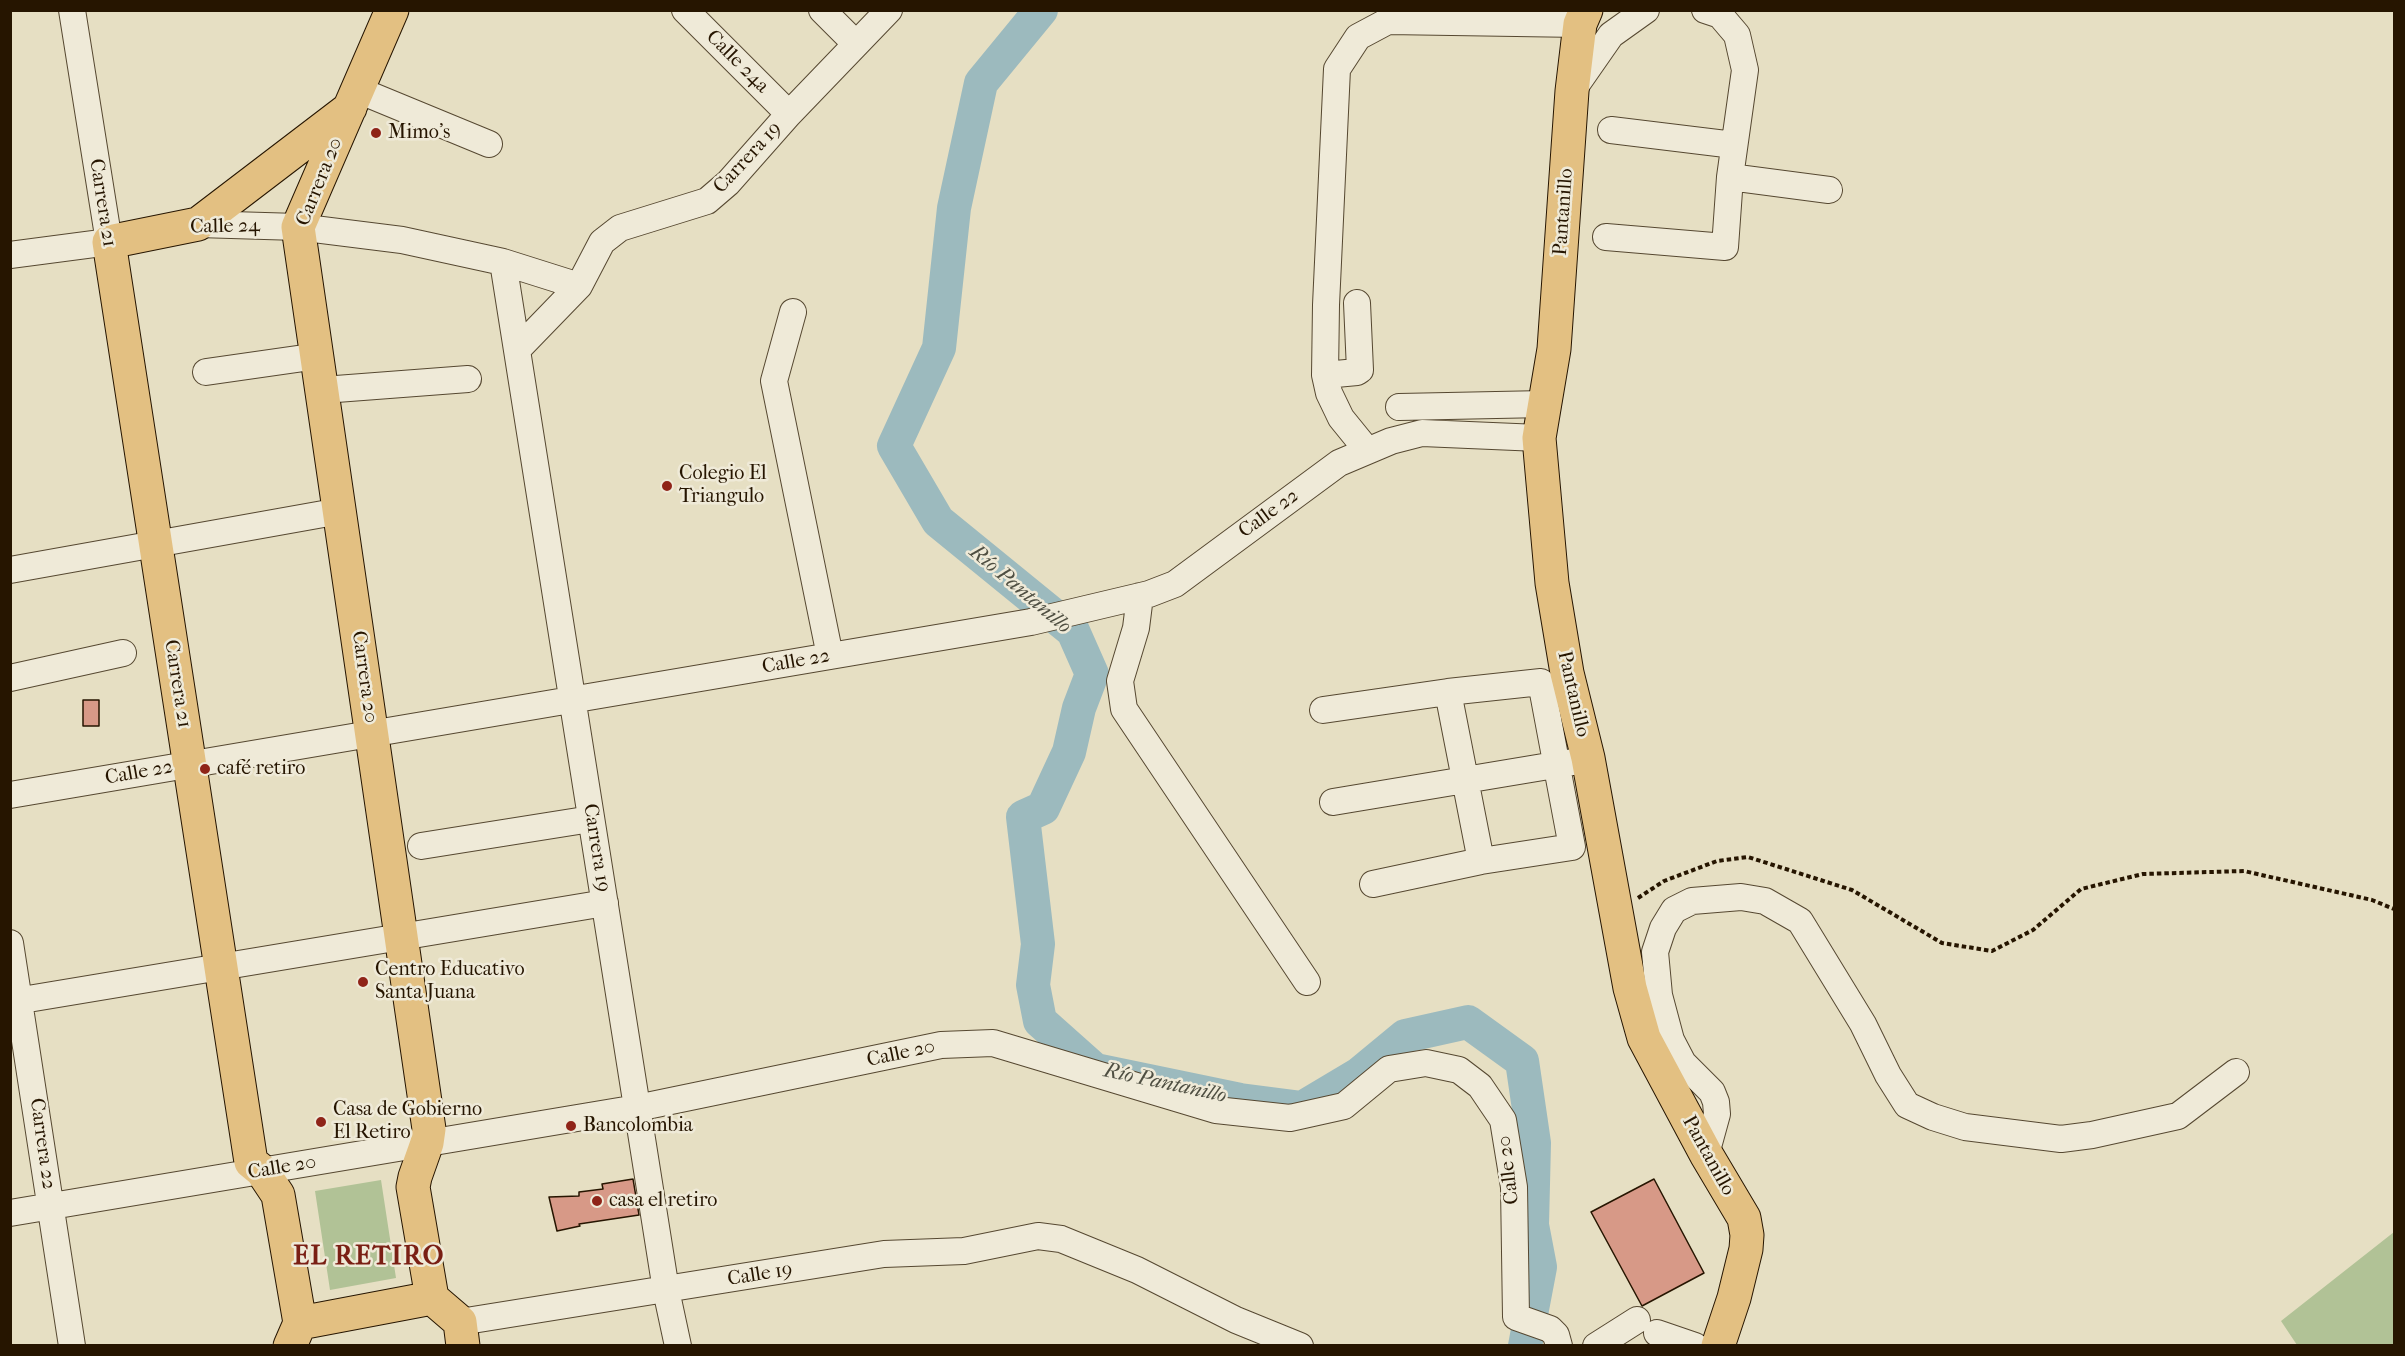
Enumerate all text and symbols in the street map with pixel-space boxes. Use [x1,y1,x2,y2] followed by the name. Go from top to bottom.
[701,26,773,98] street label: Calle 24a
[709,117,787,199] street label: Carrera 19
[388,121,450,145] place label: Mimo's
[369,126,383,140] marker: Mimo's
[291,134,349,230] street label: Carrera 20
[83,157,121,249] street label: Carrera 21
[1549,167,1579,257] street label: Pantanillo
[190,214,260,240] street label: Calle 24
[679,462,766,509] place label: Colegio El Triangulo
[660,479,674,493] marker: Colegio El Triangulo
[1234,484,1304,544] street label: Calle 22
[964,540,1076,640] water label: Río Pantanillo
[346,629,382,725] street label: Carrera 20
[158,638,196,730] street label: Carrera 21
[760,644,832,680] street label: Calle 22
[1551,649,1595,739] street label: Pantanillo
[103,755,175,791] street label: Calle 22
[217,757,305,781] place label: café retiro
[198,762,212,776] marker: café retiro
[577,802,615,894] street label: Carrera 19
[375,958,525,1005] place label: Centro Educativo Santa Juana
[356,975,370,989] marker: Centro Educativo Santa Juana
[865,1035,937,1073] street label: Calle 20
[1101,1059,1229,1109] water label: Río Pantanillo
[24,1097,60,1191] street label: Carrera 22
[333,1098,482,1145] place label: Casa de Gobierno El Retiro
[1676,1112,1740,1200] street label: Pantanillo
[583,1114,693,1138] place label: Bancolombia
[314,1115,328,1129] marker: Casa de Gobierno El Retiro
[564,1119,578,1133] marker: Bancolombia
[1493,1134,1525,1206] street label: Calle 20
[246,1151,318,1185] street label: Calle 20
[609,1189,717,1213] place label: casa el retiro
[590,1194,604,1208] marker: casa el retiro
[293,1242,445,1274] district label: EL RETIRO
[726,1258,794,1292] street label: Calle 19

